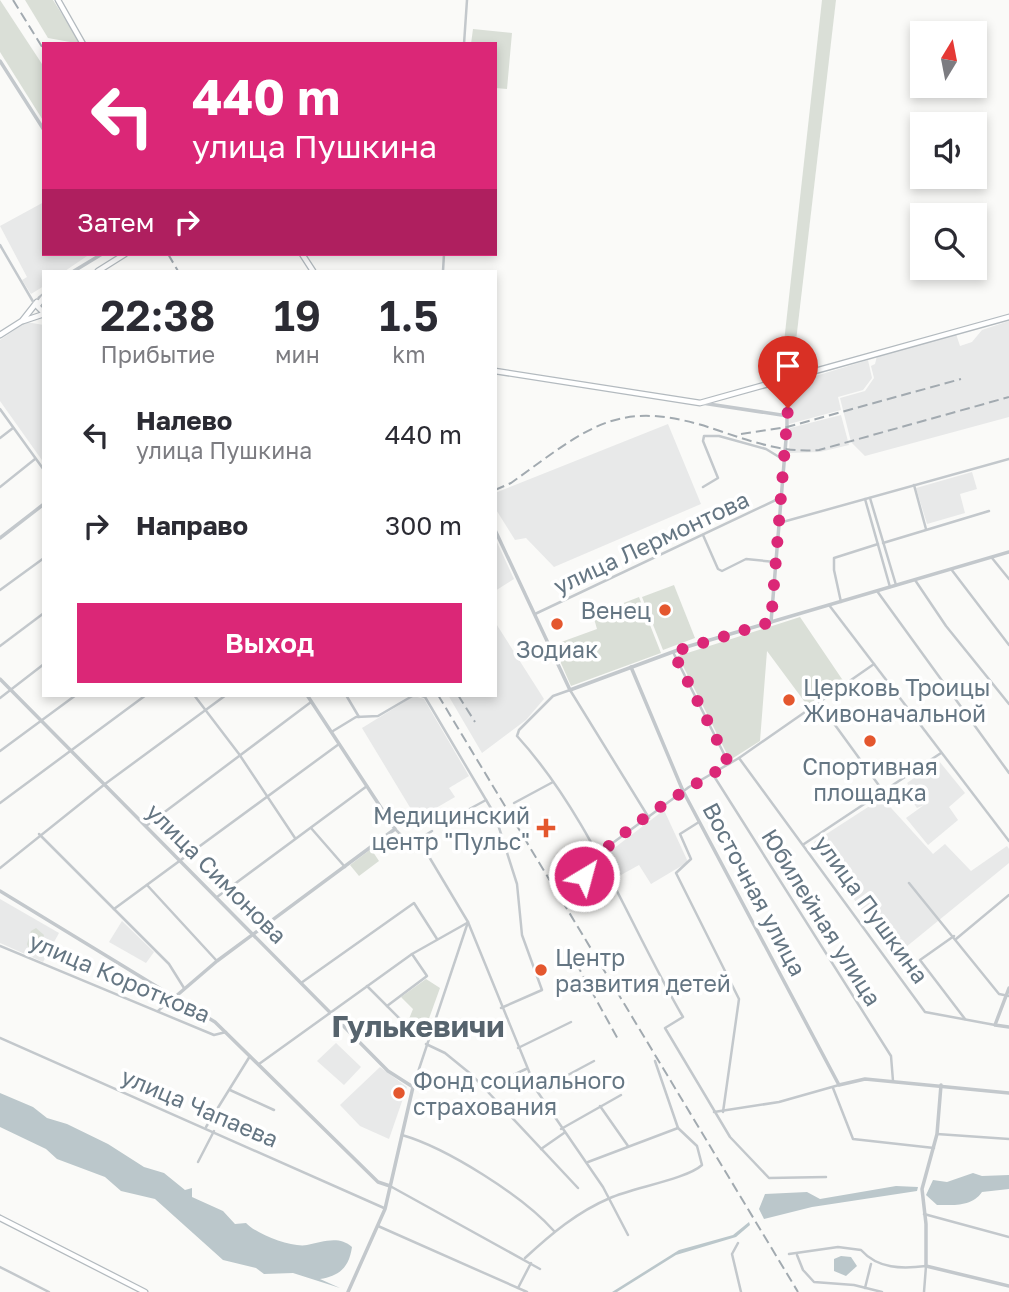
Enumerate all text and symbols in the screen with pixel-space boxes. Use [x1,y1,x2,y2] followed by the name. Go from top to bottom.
[910,21,987,98] north arrow
[910,21,987,280] map controls
[192,67,340,126] text: 440 m
[77,70,168,161] icon: left
[910,112,987,189] button: sound
[192,127,437,165] text: улица Пушкина
[168,203,206,241] icon: right
[910,203,987,280] button: search
[77,207,154,238] text: Затем
[100,290,215,340] text: 22:38
[274,290,321,340] text: 19
[379,290,439,340] text: 1.5
[758,336,818,408] pin
[101,340,215,368] text: Прибытие
[275,340,320,368] text: мин
[392,340,426,368] text: km
[769,347,807,385] icon: arrive
[136,405,232,436] text: Налево
[77,416,115,454] icon: left
[385,419,462,450] text: 440 m
[136,436,312,464] text: улица Пушкина
[549,484,753,600] street label: улица Лермонтова
[77,507,115,545] icon: right
[136,510,248,541] text: Направо
[385,510,462,541] text: 300 m
[581,596,651,624] place label: Венец
[657,602,673,618] marker: Венец
[77,603,462,683] button: Выход
[549,616,565,632] marker: Зодиак
[516,635,598,663] place label: Зодиак
[803,673,990,727] place label: Церковь Троицы Живоначальной
[781,692,797,708] marker: Церковь Троицы Живоначальной
[862,733,878,749] marker: Спортивная площадка
[802,752,938,806] place label: Спортивная площадка
[141,797,293,949] street label: улица Симонова
[697,797,813,981] street label: Восточная улица
[372,801,530,855] place label: Медицинский центр "Пульс"
[536,818,556,838] marker: Медицинский центр "Пульс"
[756,823,888,1011] street label: Юбилейная улица
[809,830,935,988] street label: улица Пушкина
[547,839,621,913] position arrow
[25,926,215,1028] street label: улица Короткова
[555,943,731,997] place label: Центр развития детей
[533,962,549,978] marker: Центр развития детей
[331,1008,505,1044] district label: Гулькевичи
[117,1061,283,1153] street label: улица Чапаева
[413,1066,625,1120] place label: Фонд социального страхования
[391,1085,407,1101] marker: Фонд социального страхования

